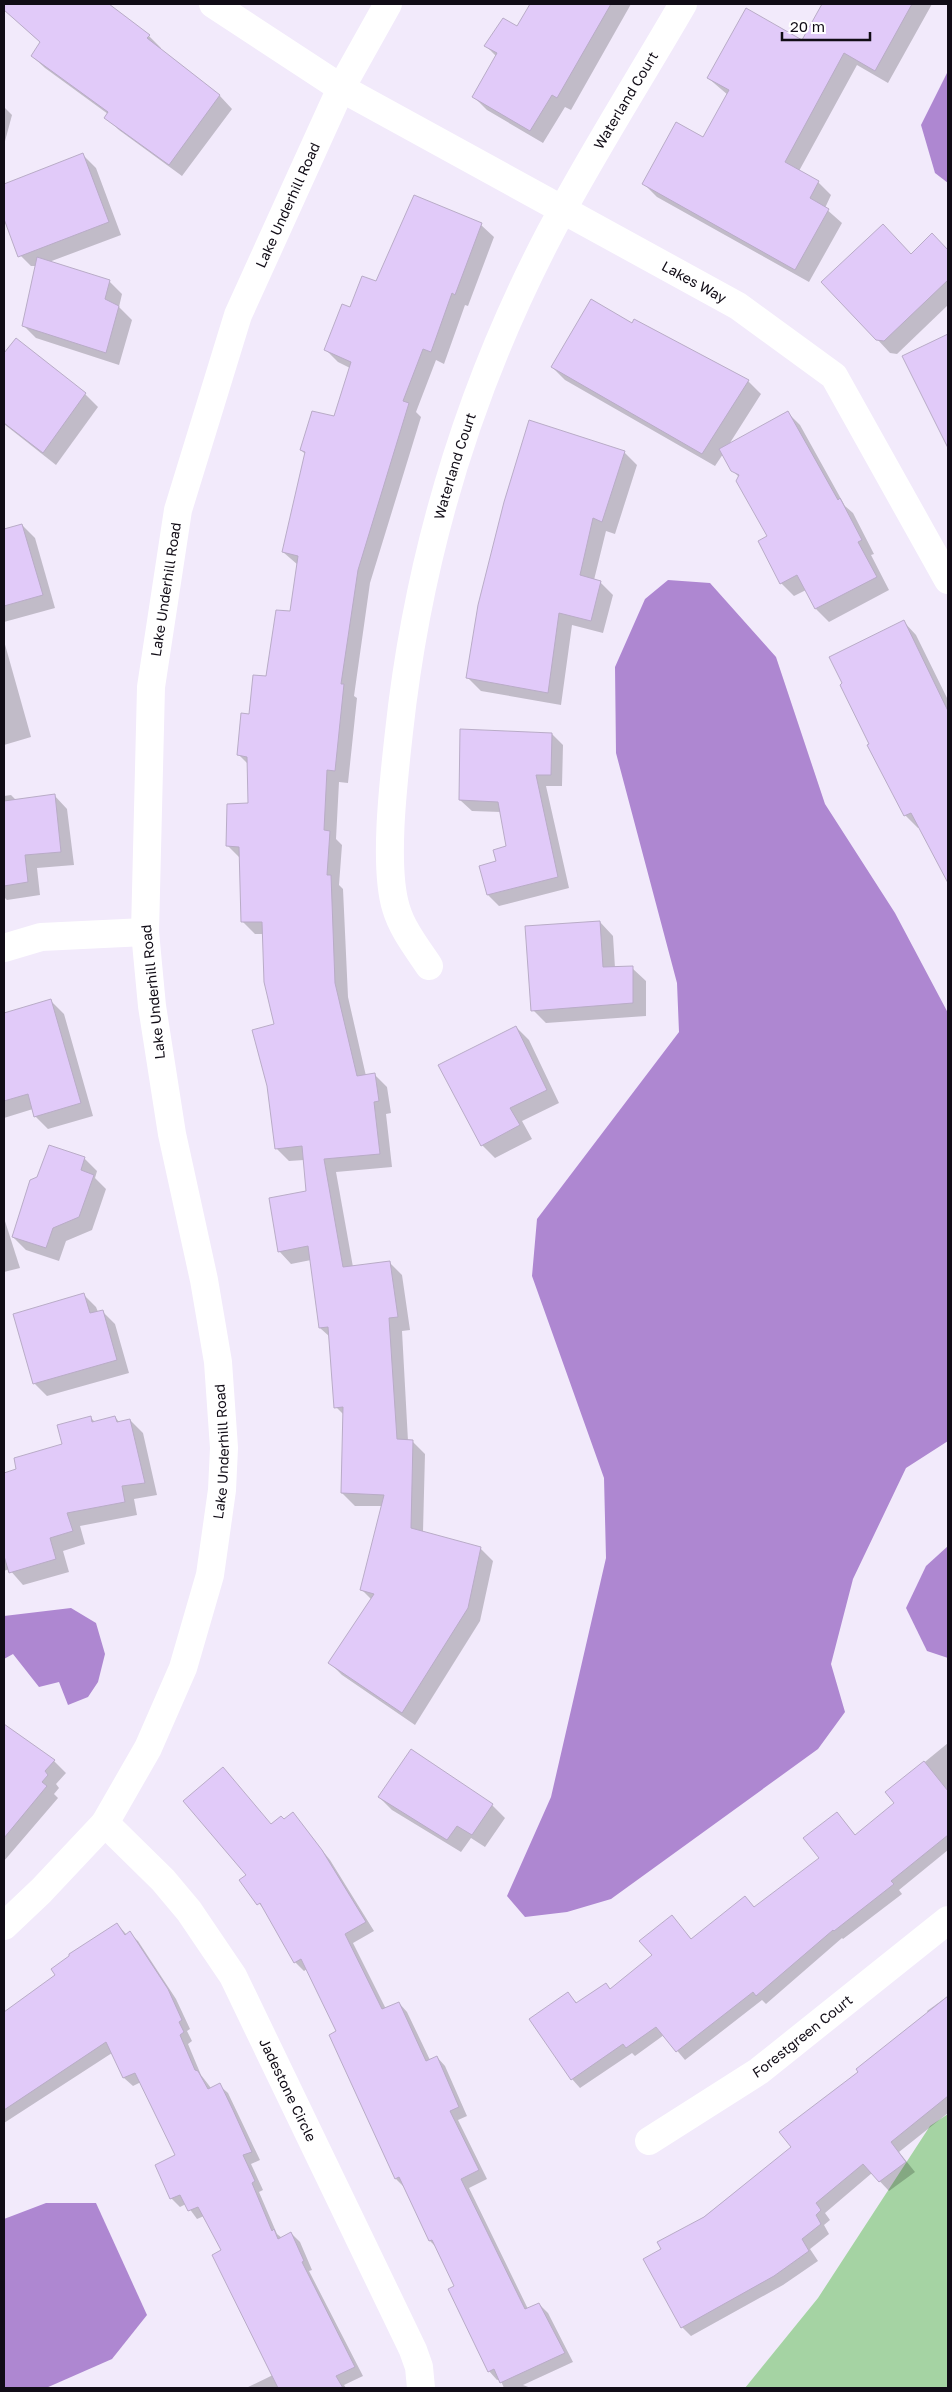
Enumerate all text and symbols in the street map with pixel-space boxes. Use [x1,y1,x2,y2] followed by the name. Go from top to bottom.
[782,10,870,42] scale bar
[790,17,825,35] text: 20 m
[590,48,661,152] street label: Waterland Court
[252,140,323,270] street label: Lake Underhill Road
[659,257,730,306] street label: Lakes Way
[430,410,479,521] street label: Waterland Court
[147,521,184,658] street label: Lake Underhill Road
[137,924,168,1060] street label: Lake Underhill Road
[209,1383,232,1520] street label: Lake Underhill Road
[749,1991,856,2081] street label: Forestgreen Court
[256,2035,320,2144] street label: Jadestone Circle

